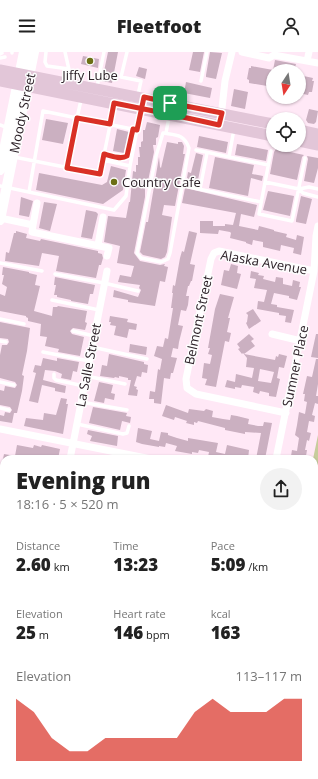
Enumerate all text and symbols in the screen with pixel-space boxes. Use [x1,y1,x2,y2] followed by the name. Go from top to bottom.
[117,14,201,38] text: Fleetfoot
[16,15,38,37] icon: menu
[280,15,302,37] icon: person
[85,56,95,66] marker: Jiffy Lube
[266,64,306,104] north arrow
[266,64,306,152] map controls
[60,66,118,84] place label: Jiffy Lube
[5,71,39,155] street label: Moody Street
[153,86,187,120] pin
[159,92,181,114] icon: arrive
[266,112,306,152] button: locate
[122,173,201,191] place label: Country Cafe
[109,177,119,187] marker: Country Cafe
[219,246,309,278] street label: Alaska Avenue
[180,273,216,366] street label: Belmont Street
[71,321,105,409] street label: La Salle Street
[278,324,312,408] street label: Sumner Place
[16,465,151,495] text: Evening run
[260,468,302,510] button: share
[16,495,119,513] text: 18:16 · 5 × 520 m
[16,538,60,553] text: Distance
[113,538,139,553] text: Time
[211,538,235,553] text: Pace
[16,553,51,576] text: 2.60
[113,553,158,576] text: 13:23
[211,553,245,576] text: 5:09
[51,559,70,574] text: km
[245,559,268,574] text: /km
[16,606,63,621] text: Elevation
[113,606,166,621] text: Heart rate
[211,606,231,621] text: kcal
[16,621,36,644] text: 25
[113,621,143,644] text: 146
[211,621,241,644] text: 163
[36,627,49,642] text: m
[143,627,170,642] text: bpm
[16,667,71,685] text: Elevation
[235,667,302,685] text: 113–117 m

